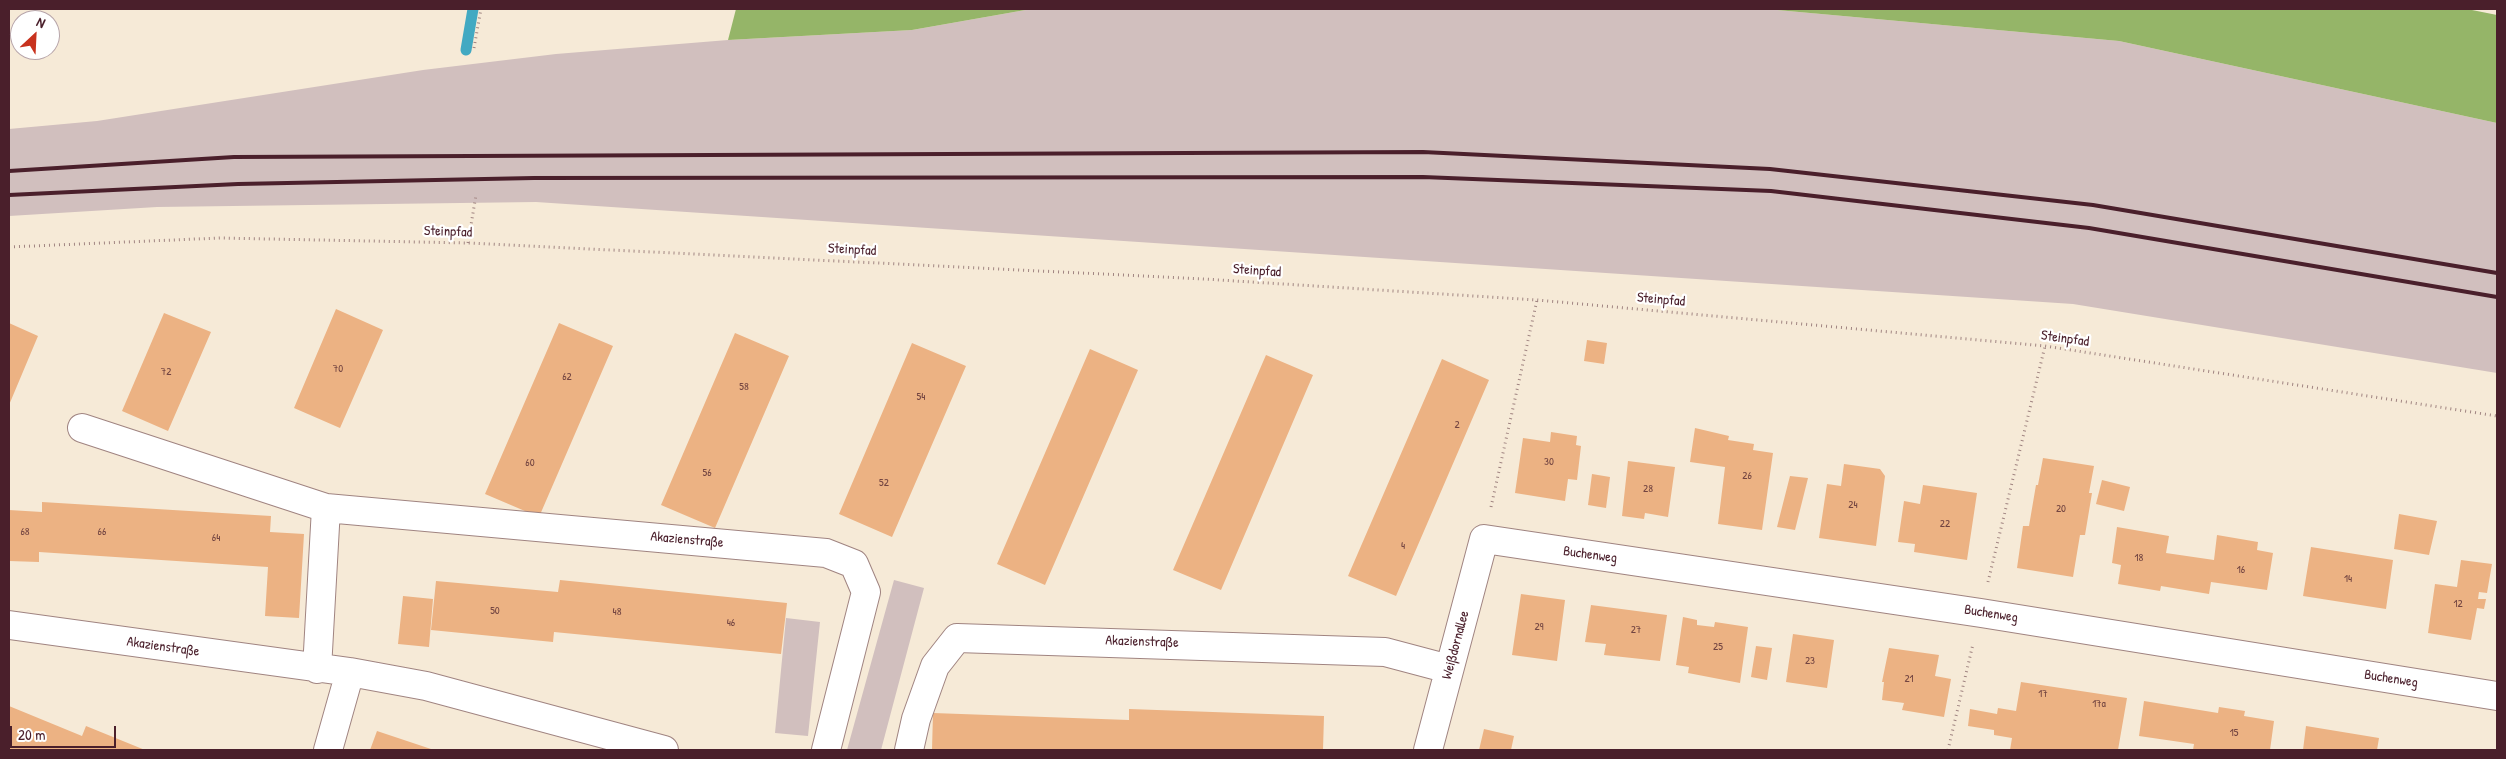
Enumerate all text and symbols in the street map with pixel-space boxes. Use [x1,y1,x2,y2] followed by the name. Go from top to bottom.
[10,10,60,60] north arrow
[34,12,49,32] text: N
[424,223,472,241] street label: Steinpfad
[827,240,877,260] street label: Steinpfad
[1232,261,1282,281] street label: Steinpfad
[1636,290,1686,310] street label: Steinpfad
[2040,327,2090,351] street label: Steinpfad
[333,362,343,376] house number: 70
[161,365,171,379] house number: 72
[562,370,572,384] house number: 62
[739,380,749,394] house number: 58
[917,390,925,404] house number: 54
[1454,418,1460,432] house number: 2
[1544,455,1554,469] house number: 30
[525,456,535,470] house number: 60
[702,466,712,480] house number: 56
[1742,469,1752,483] house number: 26
[879,476,889,490] house number: 52
[1643,482,1653,496] house number: 28
[1848,498,1858,512] house number: 24
[2056,502,2066,516] house number: 20
[1940,517,1950,531] house number: 22
[20,525,30,539] house number: 68
[98,525,106,539] house number: 66
[650,528,724,552] street label: Akazienstraße
[212,531,220,545] house number: 64
[1401,539,1405,553] house number: 4
[1562,543,1618,567] street label: Buchenweg
[2135,551,2143,565] house number: 18
[2237,563,2245,577] house number: 16
[2344,572,2352,586] house number: 14
[2453,597,2463,611] house number: 12
[1963,601,2019,627] street label: Buchenweg
[490,604,500,618] house number: 50
[613,605,621,619] house number: 48
[1439,609,1473,681] street label: Weißdornallee
[727,616,735,630] house number: 46
[1534,620,1544,634] house number: 29
[1631,623,1641,637] house number: 27
[1105,632,1179,652] street label: Akazienstraße
[126,634,200,660] street label: Akazienstraße
[1713,640,1723,654] house number: 25
[1805,654,1815,668] house number: 23
[2363,666,2419,692] street label: Buchenweg
[1904,672,1914,686] house number: 21
[2038,687,2048,701] house number: 17
[2092,697,2106,711] house number: 17a
[12,716,119,748] scale bar
[18,724,45,745] text: 20 m
[2230,726,2238,740] house number: 15

